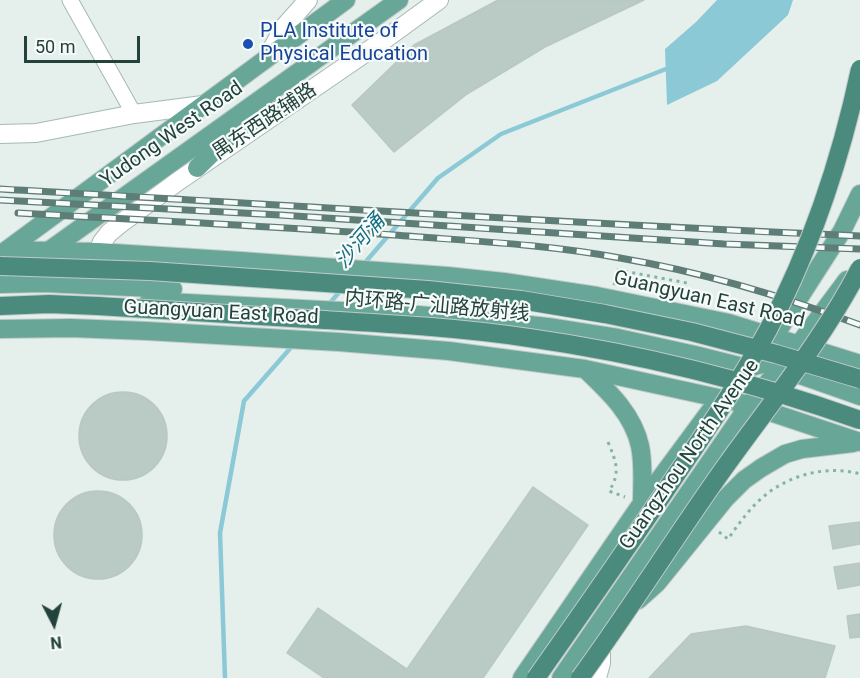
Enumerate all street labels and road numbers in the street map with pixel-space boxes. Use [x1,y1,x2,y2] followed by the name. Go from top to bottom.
[96,77,248,193] street label: Yudong West Road
[209,79,321,165] street label: 禺东西路辅路
[611,266,807,334] street label: Guangyuan East Road
[344,287,530,327] street label: 内环路-广汕路放射线
[123,296,319,330] street label: Guangyuan East Road
[615,355,765,555] street label: Guangzhou North Avenue

